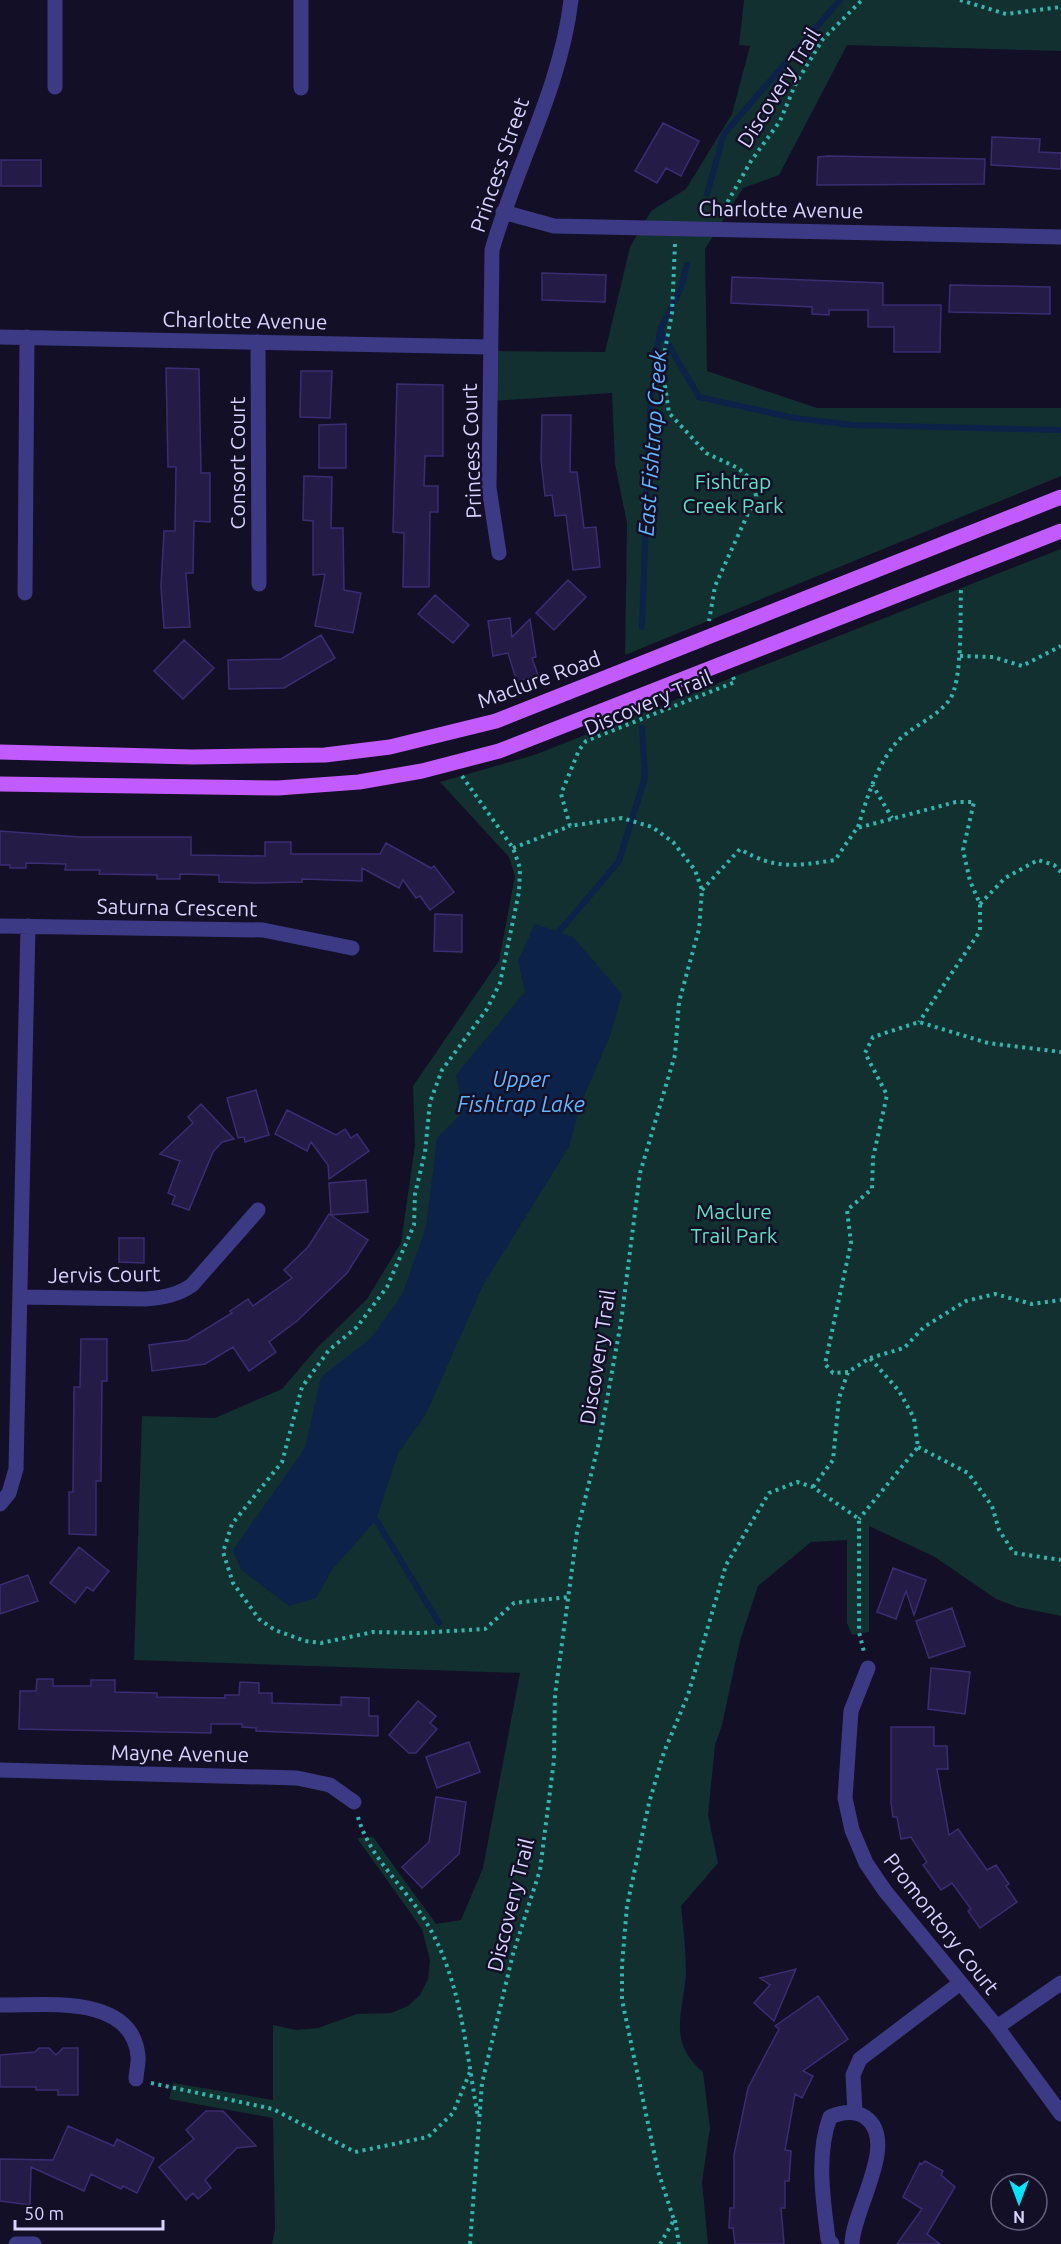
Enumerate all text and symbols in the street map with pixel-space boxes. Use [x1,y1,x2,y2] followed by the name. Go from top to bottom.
[732,23,824,152] street label: Discovery Trail
[465,94,533,235] street label: Princess Street
[698,196,864,222] street label: Charlotte Avenue
[162,307,328,333] street label: Charlotte Avenue
[633,349,671,537] water label: East Fishtrap Creek
[457,383,485,519] street label: Princess Court
[225,397,249,529] street label: Consort Court
[682,469,784,517] park label: Fishtrap Creek Park
[474,646,603,712] street label: Maclure Road
[580,664,715,740] street label: Discovery Trail
[96,894,258,920] street label: Saturna Crescent
[457,1066,585,1116] water label: Upper Fishtrap Lake
[691,1199,778,1247] park label: Maclure Trail Park
[47,1261,161,1287] street label: Jervis Court
[574,1288,620,1426] street label: Discovery Trail
[111,1740,249,1766] street label: Mayne Avenue
[482,1836,538,1974] street label: Discovery Trail
[879,1848,1004,1999] street label: Promontory Court
[989,2172,1049,2232] north arrow
[15,2193,164,2231] scale bar
[24,2203,64,2223] text: 50 m
[1013,2208,1025,2226] text: N

